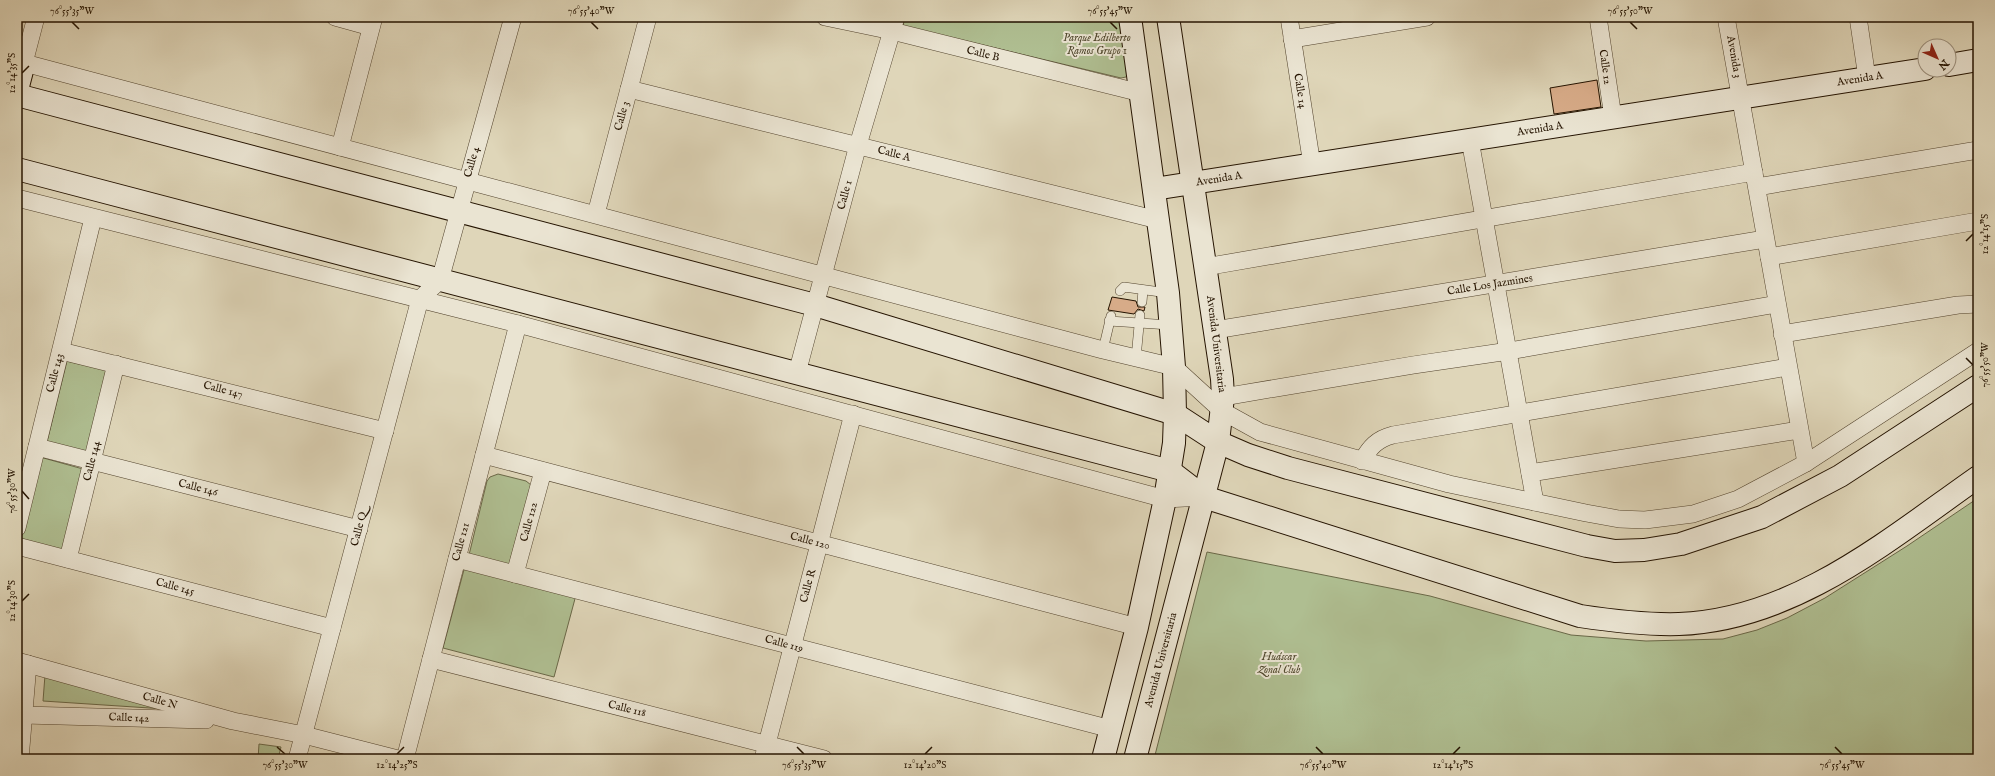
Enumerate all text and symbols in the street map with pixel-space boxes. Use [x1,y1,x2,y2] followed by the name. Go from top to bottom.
[50,5,94,18] text: 76°55'35"W
[568,5,615,18] text: 76°55'40"W
[1087,5,1133,18] text: 76°55'45"W
[1607,5,1653,18] text: 76°55'50"W
[1063,31,1131,58] park label: Parque Edilberto Ramos Grupo 1
[1723,34,1745,79] street label: Avenida 3
[1917,38,1957,78] north arrow
[965,43,1001,65] street label: Calle B
[1596,49,1614,85] street label: Calle 12
[6,53,19,93] text: 12°14'35"S
[1935,55,1952,73] text: N
[1835,68,1885,90] street label: Avenida A
[1290,72,1310,110] street label: Calle 14
[611,100,633,132] street label: Calle 3
[1515,118,1565,140] street label: Avenida A
[876,143,912,165] street label: Calle A
[461,144,483,179] street label: Calle 4
[1194,168,1244,190] street label: Avenida A
[834,179,856,211] street label: Calle 1
[1979,214,1992,254] text: 12°14'15"S
[1446,271,1534,299] street label: Calle Los Jazmines
[1203,294,1229,394] street label: Avenida Universitaria
[1979,342,1992,388] text: 76°55'50"W
[43,352,67,394] street label: Calle 143
[202,378,244,402] street label: Calle 147
[80,439,104,483] street label: Calle 144
[6,468,19,514] text: 76°55'30"W
[177,476,220,500] street label: Calle 146
[517,501,541,543] street label: Calle 122
[348,503,372,548] street label: Calle Q
[449,521,473,563] street label: Calle 121
[789,529,831,553] street label: Calle 120
[797,567,819,604] street label: Calle R
[154,575,196,599] street label: Calle 145
[6,580,19,622] text: 12°14'30"S
[1141,611,1180,710] street label: Avenida Universitaria
[763,632,805,656] street label: Calle 119
[1257,650,1301,678] park label: Huáscar Zonal Club
[141,689,179,713] street label: Calle N
[607,698,647,720] street label: Calle 118
[108,710,150,726] street label: Calle 142
[262,759,308,772] text: 76°55'30"W
[376,759,418,772] text: 12°14'25"S
[782,759,826,772] text: 76°55'35"W
[904,759,946,772] text: 12°14'20"S
[1300,759,1347,772] text: 76°55'40"W
[1433,759,1473,772] text: 12°14'15"S
[1819,759,1865,772] text: 76°55'45"W

